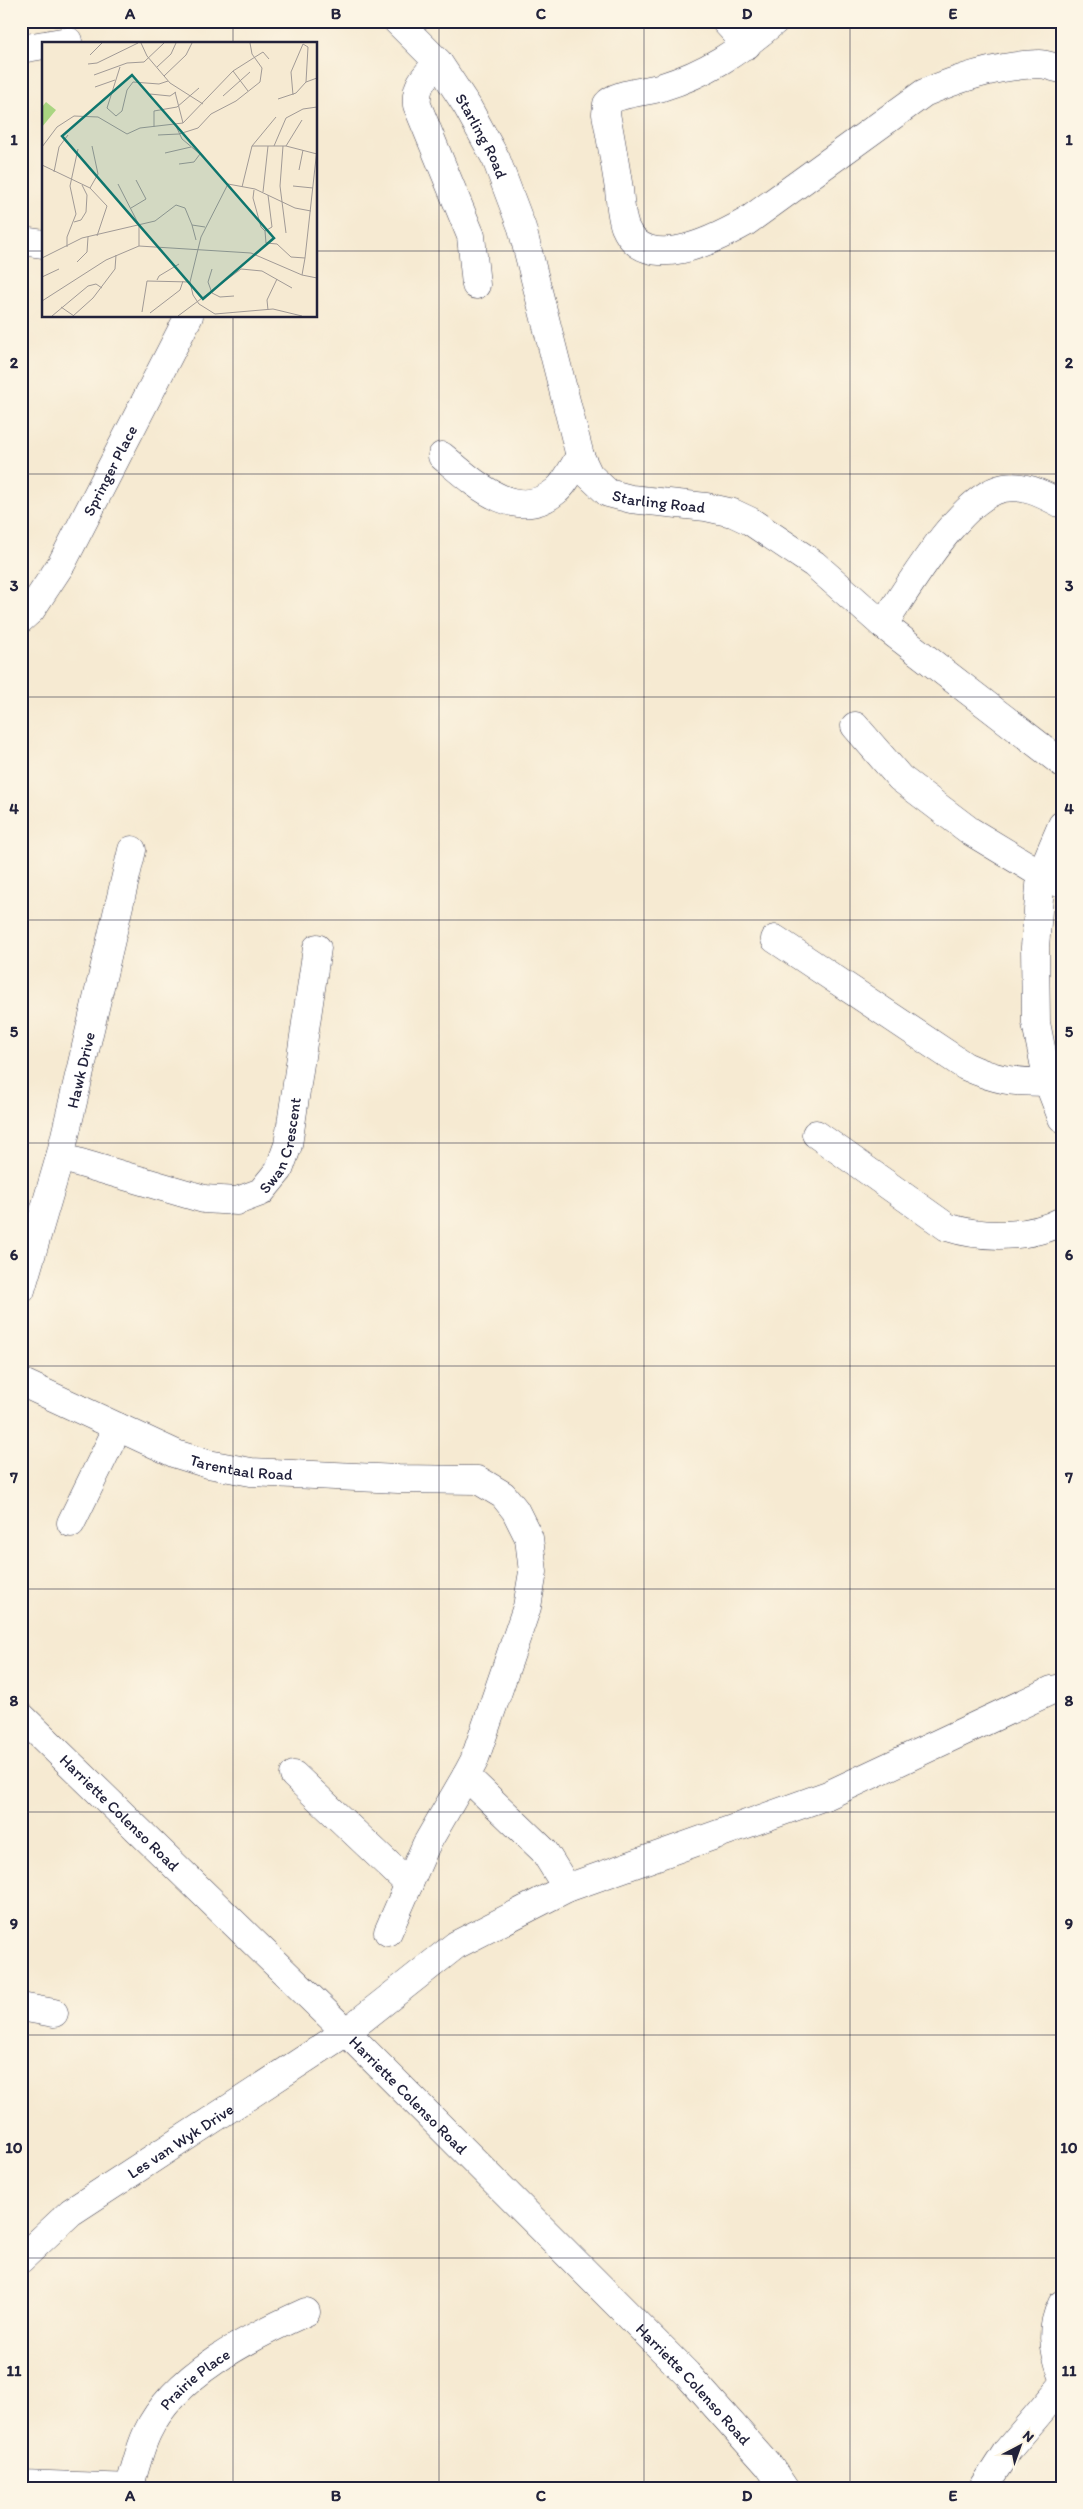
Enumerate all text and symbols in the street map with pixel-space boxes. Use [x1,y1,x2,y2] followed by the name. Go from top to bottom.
[124,4,136,23] text: A
[331,4,342,23] text: B
[536,4,547,23] text: C
[742,4,753,23] text: D
[949,4,958,23] text: E
[42,42,318,318] inset map
[451,90,511,181] street label: Starling Road
[10,130,18,149] text: 1
[1065,130,1073,149] text: 1
[10,353,19,372] text: 2
[1065,353,1074,372] text: 2
[79,422,141,519] street label: Springer Place
[610,486,707,517] street label: Starling Road
[10,576,19,595] text: 3
[1065,576,1074,595] text: 3
[9,799,19,818] text: 4
[1064,799,1074,818] text: 4
[10,1022,19,1041] text: 5
[1065,1022,1074,1041] text: 5
[63,1030,99,1110] street label: Hawk Drive
[255,1096,305,1197] street label: Swan Crescent
[10,1245,19,1264] text: 6
[1065,1245,1074,1264] text: 6
[188,1450,294,1484] street label: Tarentaal Road
[9,1468,18,1487] text: 7
[1064,1468,1073,1487] text: 7
[10,1691,19,1710] text: 8
[1065,1691,1074,1710] text: 8
[56,1750,184,1875] street label: Harriette Colenso Road
[10,1914,18,1933] text: 9
[1065,1914,1073,1933] text: 9
[345,2032,471,2158] street label: Harriette Colenso Road
[124,2099,237,2183] street label: Les van Wyk Drive
[5,2138,23,2157] text: 10
[1060,2138,1078,2157] text: 10
[632,2319,755,2449] street label: Harriette Colenso Road
[156,2344,234,2414] street label: Prairie Place
[7,2361,22,2380] text: 11
[1062,2361,1077,2380] text: 11
[996,2422,1046,2472] north arrow
[1019,2427,1037,2446] text: N
[124,2486,136,2505] text: A
[331,2486,342,2505] text: B
[536,2486,547,2505] text: C
[742,2486,753,2505] text: D
[949,2486,958,2505] text: E

